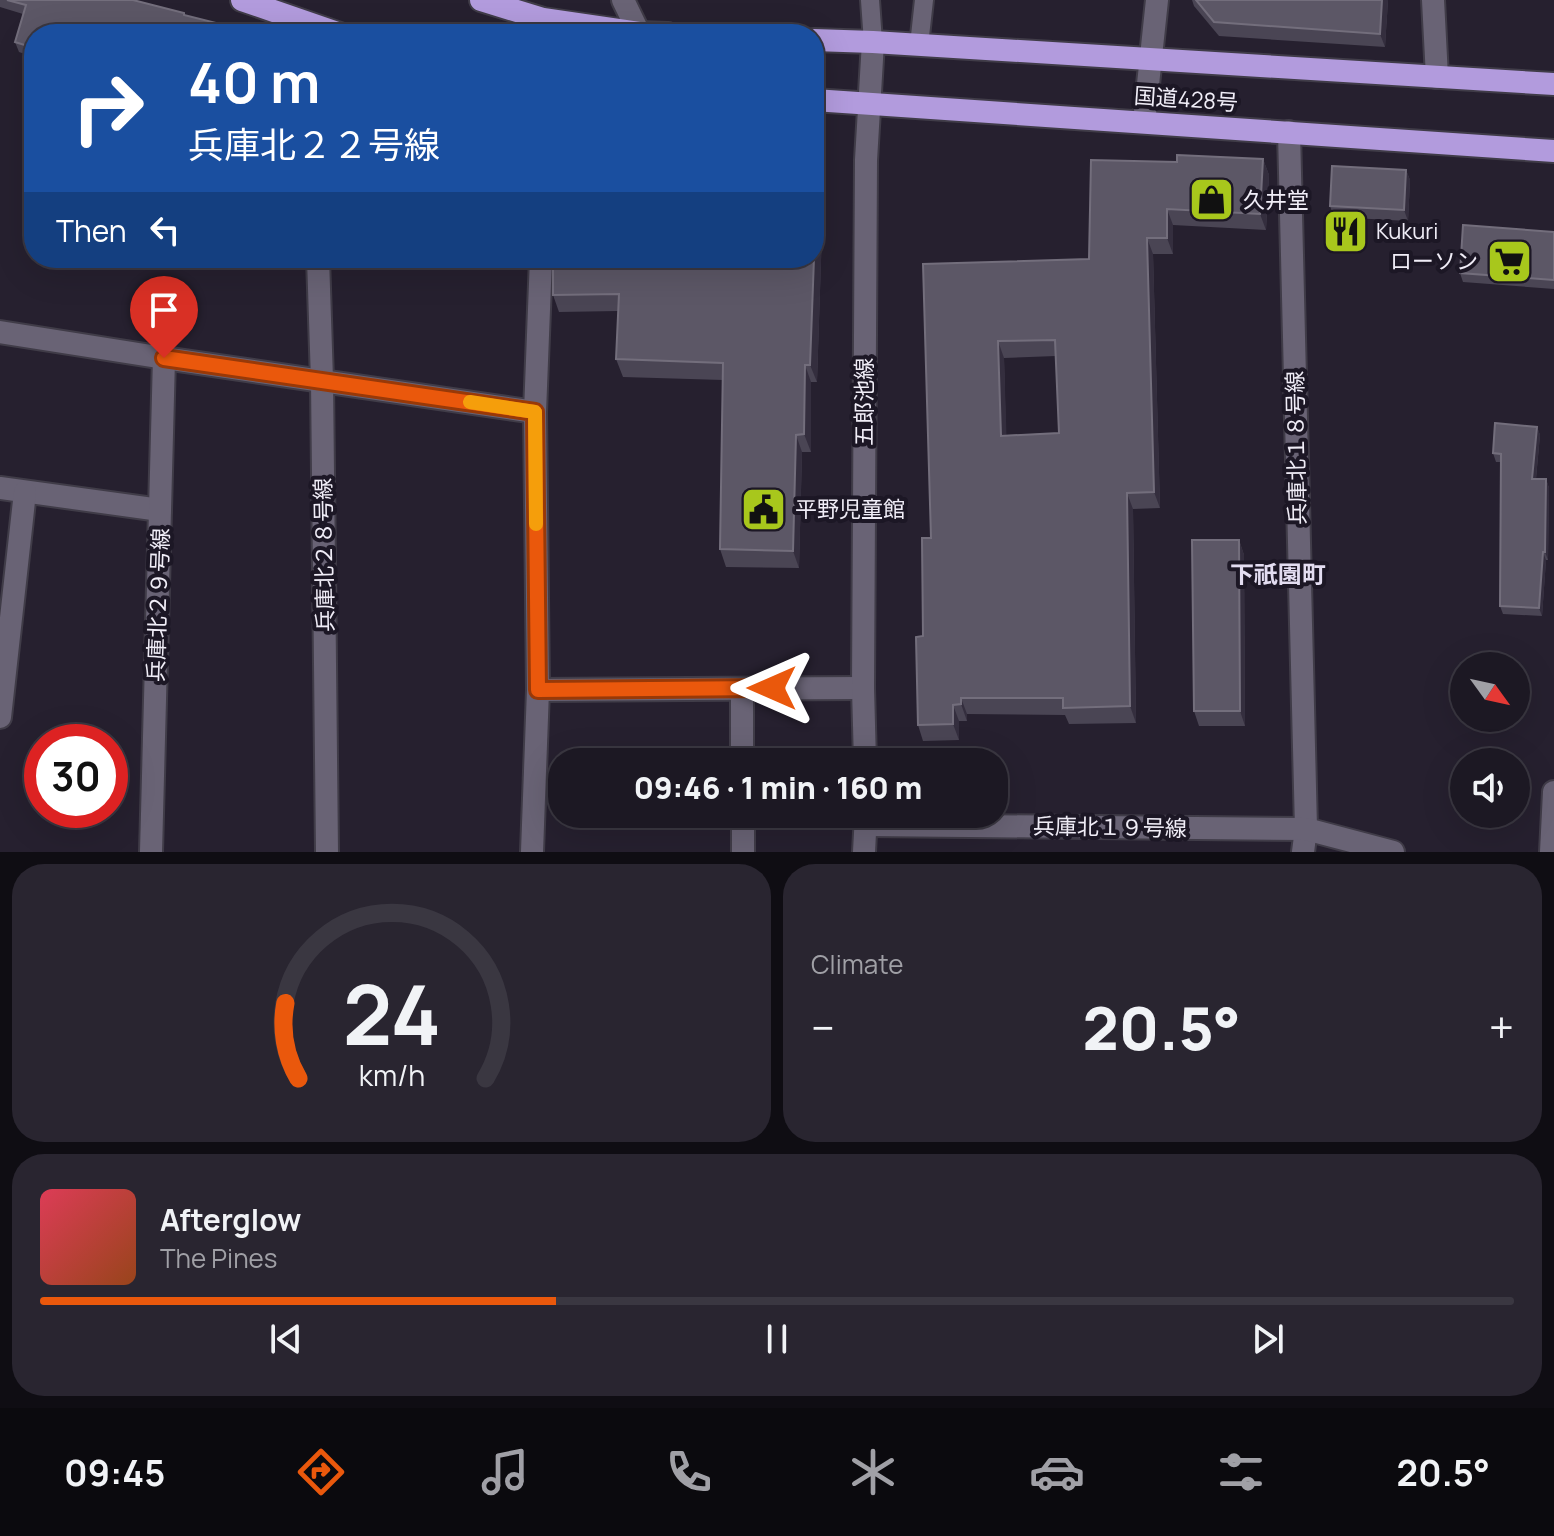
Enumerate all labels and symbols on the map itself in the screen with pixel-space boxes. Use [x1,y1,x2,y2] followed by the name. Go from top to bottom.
[1133,80,1239,118] street label: 国道428号
[1188,176,1236,224] shop icon: 久井堂
[1243,185,1309,215] place label: 久井堂
[1321,207,1369,255] restaurant icon: Kukuri
[1376,216,1438,246] place label: Kukuri
[1485,237,1533,285] supermarket icon: ローソン
[1390,246,1478,276] place label: ローソン
[130,276,198,358] pin
[849,358,879,446] street label: 五郎池線
[1280,371,1312,525] street label: 兵庫北１８号線
[308,478,340,632] street label: 兵庫北２８号線
[740,485,788,533] public building icon: 平野児童館
[795,494,905,524] place label: 平野児童館
[140,528,176,682] street label: 兵庫北２９号線
[1230,557,1326,590] district label: 下祇園町
[730,646,814,730] position arrow
[1450,652,1530,732] north arrow
[24,724,128,828] speed limit sign: 30
[1033,811,1187,843] street label: 兵庫北１９号線

